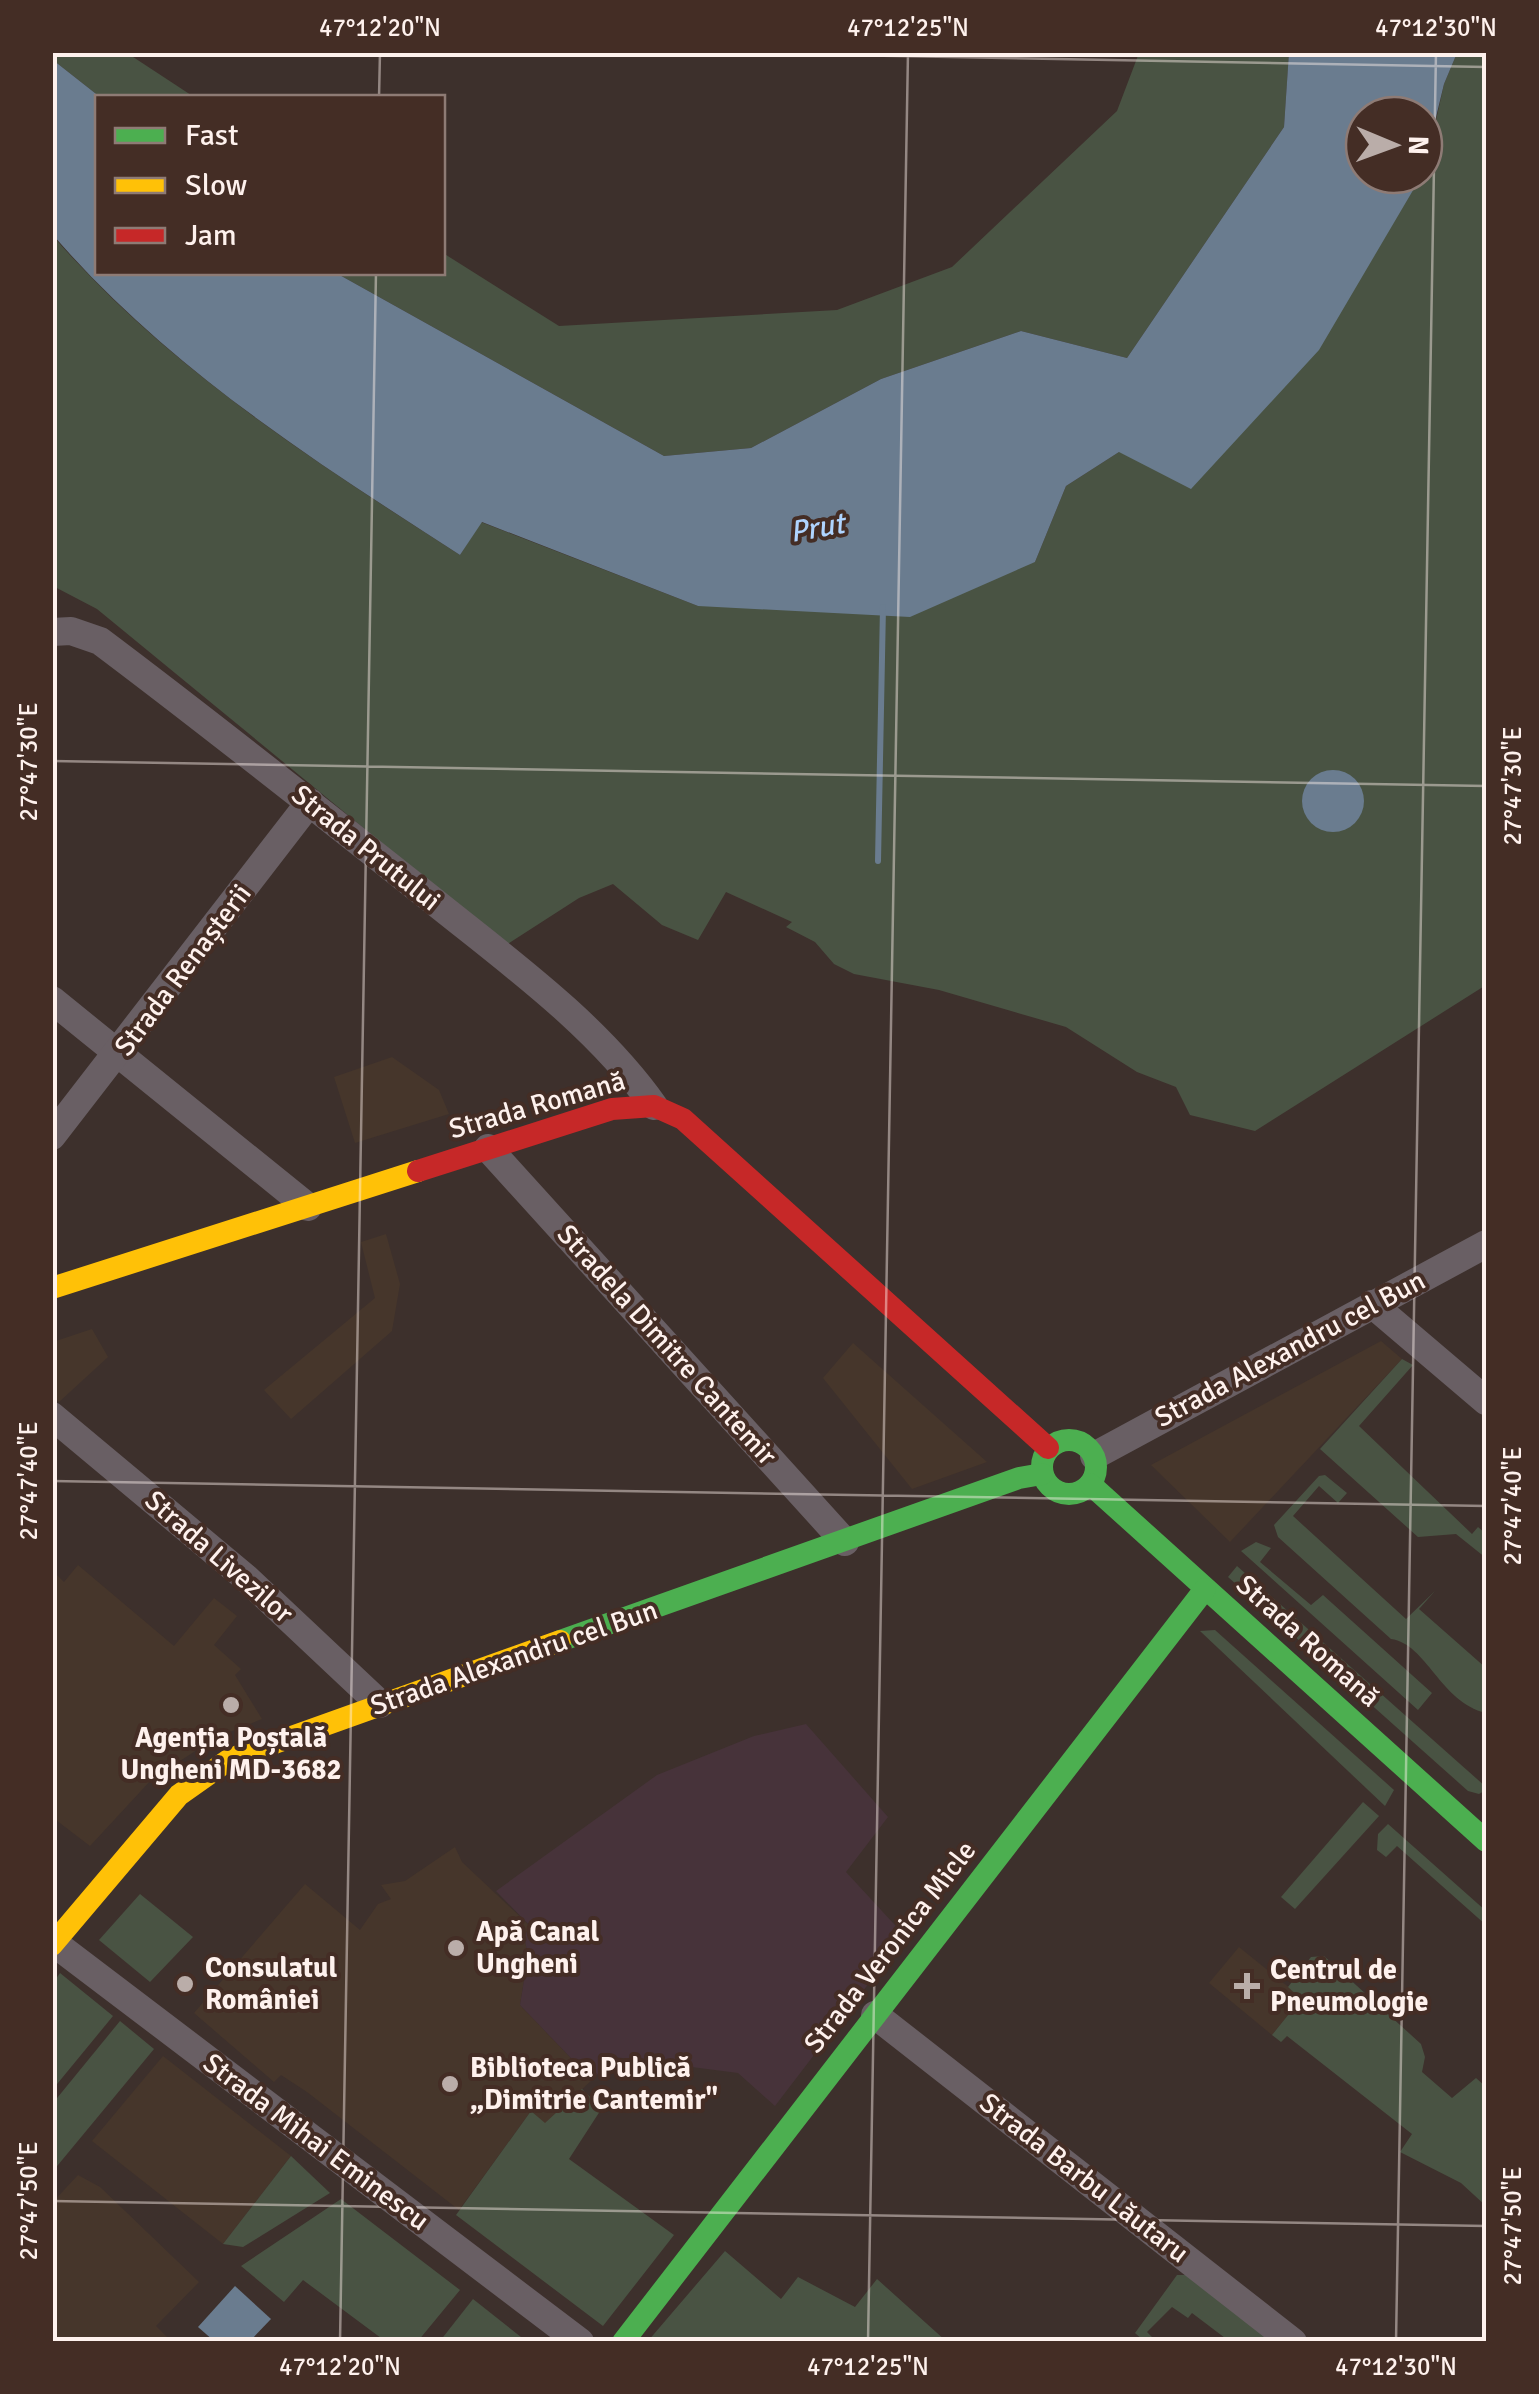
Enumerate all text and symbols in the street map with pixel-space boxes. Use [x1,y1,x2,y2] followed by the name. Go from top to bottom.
[319,12,441,43] text: 47°12'20"N
[847,12,969,43] text: 47°12'25"N
[1375,12,1497,43] text: 47°12'30"N
[95,95,445,275] legend
[1344,95,1444,195] north arrow
[185,117,238,154] text: Fast
[1401,135,1435,155] text: N
[185,167,247,204] text: Slow
[185,217,237,254] text: Jam
[787,504,850,551] water label: Prut
[13,702,44,822] text: 27°47'30"E
[1497,726,1528,846] text: 27°47'30"E
[285,778,447,918] street label: Strada Prutului
[107,877,259,1063] street label: Strada Renașterii
[445,1064,629,1146] street label: Strada Romană
[550,1218,785,1473] street label: Stradela Dimitre Cantemir
[1149,1263,1431,1435] street label: Strada Alexandru cel Bun
[13,1421,44,1541] text: 27°47'40"E
[1497,1446,1528,1566] text: 27°47'40"E
[138,1483,301,1631] street label: Strada Livezilor
[1229,1568,1387,1714] street label: Strada Romană
[366,1593,662,1723] street label: Strada Alexandru cel Bun
[220,1694,242,1716] marker: Agenția Poștală Ungheni MD-3682
[120,1721,342,1787] place label: Agenția Poștală Ungheni MD-3682
[797,1834,983,2060] street label: Strada Veronica Micle
[476,1915,600,1981] place label: Apă Canal Ungheni
[445,1937,467,1959] marker: Apă Canal Ungheni
[205,1951,337,2017] place label: Consulatul României
[1270,1953,1428,2019] place label: Centrul de Pneumologie
[174,1973,196,1995] marker: Consulatul României
[1234,1973,1260,1999] marker: Centrul de Pneumologie
[196,2046,436,2238] street label: Strada Mihai Eminescu
[470,2051,718,2117] place label: Biblioteca Publică „Dimitrie Cantemir"
[439,2073,461,2095] marker: Biblioteca Publică „Dimitrie Cantemir"
[973,2086,1195,2270] street label: Strada Barbu Lăutaru
[13,2141,44,2261] text: 27°47'50"E
[1497,2166,1528,2286] text: 27°47'50"E
[279,2351,401,2382] text: 47°12'20"N
[807,2351,929,2382] text: 47°12'25"N
[1335,2351,1457,2382] text: 47°12'30"N

